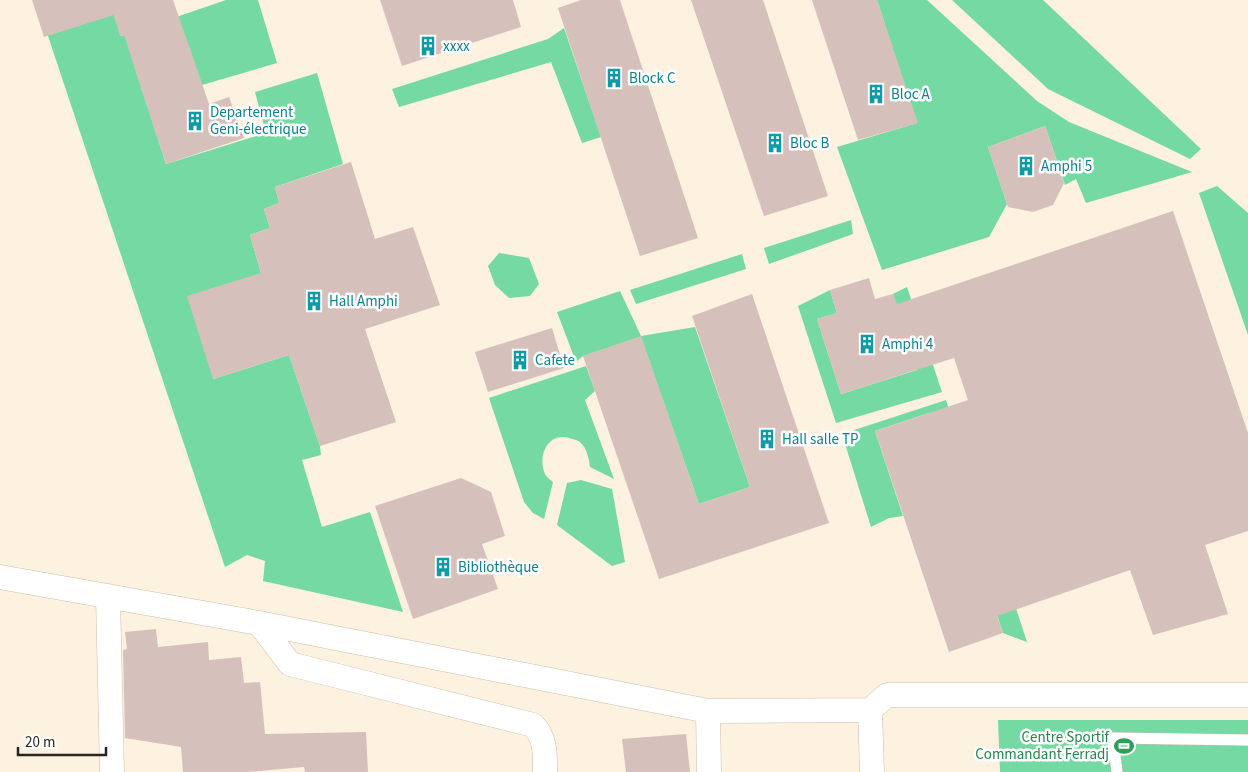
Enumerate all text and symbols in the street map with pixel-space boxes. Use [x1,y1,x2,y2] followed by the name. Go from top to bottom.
[417,35,439,57] building icon: xxxx
[443,36,470,57] place label: xxxx
[603,67,625,89] building icon: Block C
[629,68,676,89] place label: Block C
[865,83,887,105] building icon: Bloc A
[891,84,931,105] place label: Bloc A
[210,102,307,140] place label: Departement Geni-électrique
[184,110,206,132] building icon: Departement Geni-électrique
[764,132,786,154] building icon: Bloc B
[790,133,830,154] place label: Bloc B
[1015,155,1037,177] building icon: Amphi 5
[1041,156,1092,177] place label: Amphi 5
[303,290,325,312] building icon: Hall Amphi
[329,291,398,312] place label: Hall Amphi
[856,333,878,355] building icon: Amphi 4
[882,334,934,355] place label: Amphi 4
[509,349,531,371] building icon: Cafete
[535,350,575,371] place label: Cafete
[756,428,778,450] building icon: Hall salle TP
[782,429,858,450] place label: Hall salle TP
[432,556,454,578] building icon: Bibliothèque
[458,557,539,578] place label: Bibliothèque
[18,724,105,756] scale bar
[975,727,1110,765] place label: Centre Sportif Commandant Ferradj
[25,732,55,753] text: 20 m
[1113,735,1135,757] sports icon: Centre Sportif Commandant Ferradj

